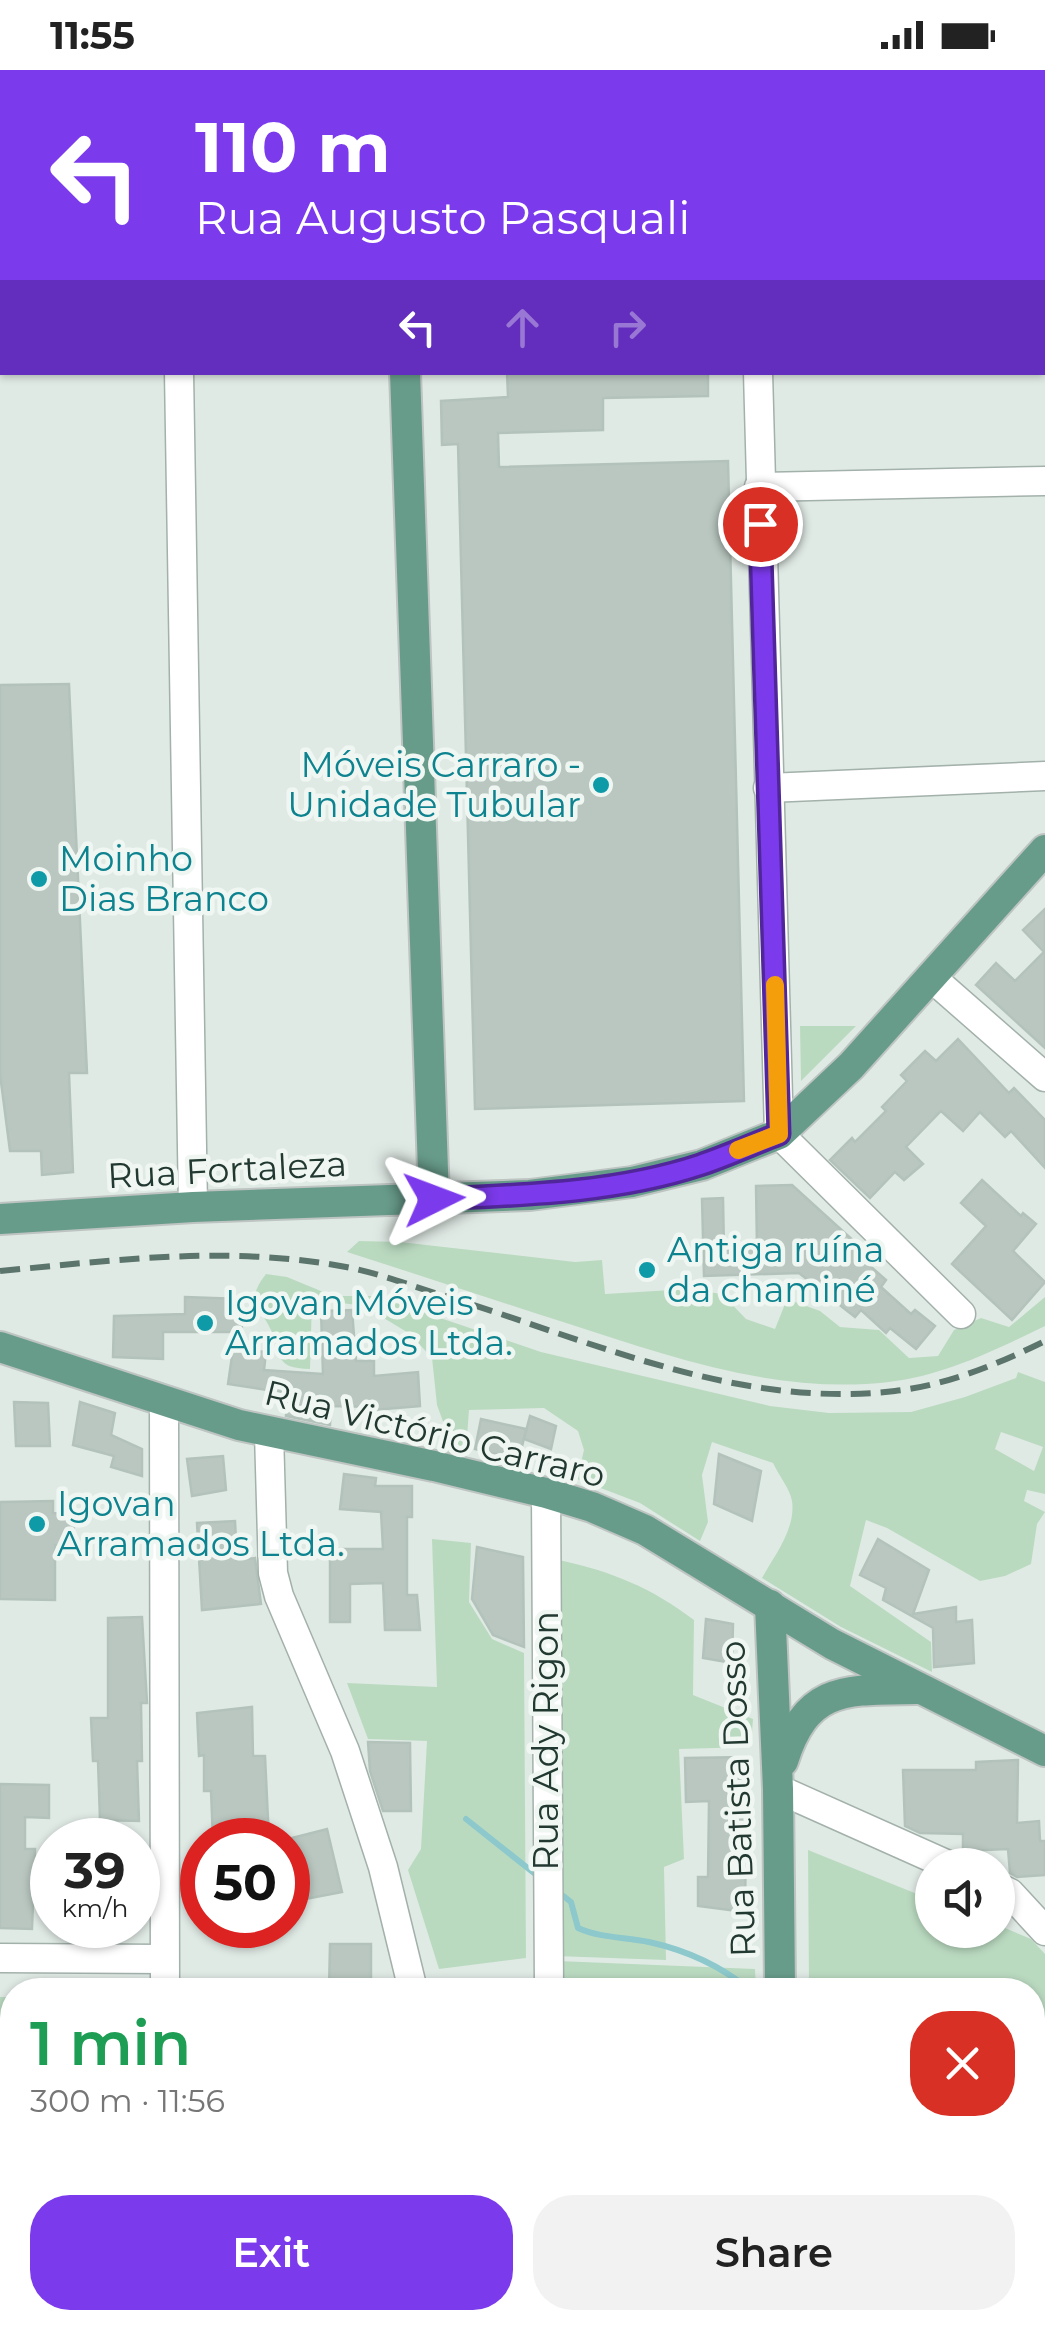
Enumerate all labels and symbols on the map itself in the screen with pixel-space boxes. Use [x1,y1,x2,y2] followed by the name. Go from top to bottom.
[718,482,803,567] pin
[287,743,581,826] place label: Móveis Carraro - Unidade Tubular
[590,774,612,796] marker: Móveis Carraro - Unidade Tubular
[59,837,269,920] place label: Moinho Dias Branco
[28,868,50,890] marker: Moinho Dias Branco
[106,1142,348,1197] street label: Rua Fortaleza
[382,1147,486,1251] position arrow
[667,1228,884,1311] place label: Antiga ruína da chaminé
[636,1259,658,1281] marker: Antiga ruína da chaminé
[225,1281,513,1364] place label: Igovan Móveis Arramados Ltda.
[194,1312,216,1334] marker: Igovan Móveis Arramados Ltda.
[260,1370,610,1497] street label: Rua Victório Carraro
[57,1482,345,1565] place label: Igovan Arramados Ltda.
[26,1513,48,1535] marker: Igovan Arramados Ltda.
[524,1611,567,1871] street label: Rua Ady Rigon
[710,1640,765,1958] street label: Rua Batista Dosso
[180,1818,310,1948] speed limit sign: 50

